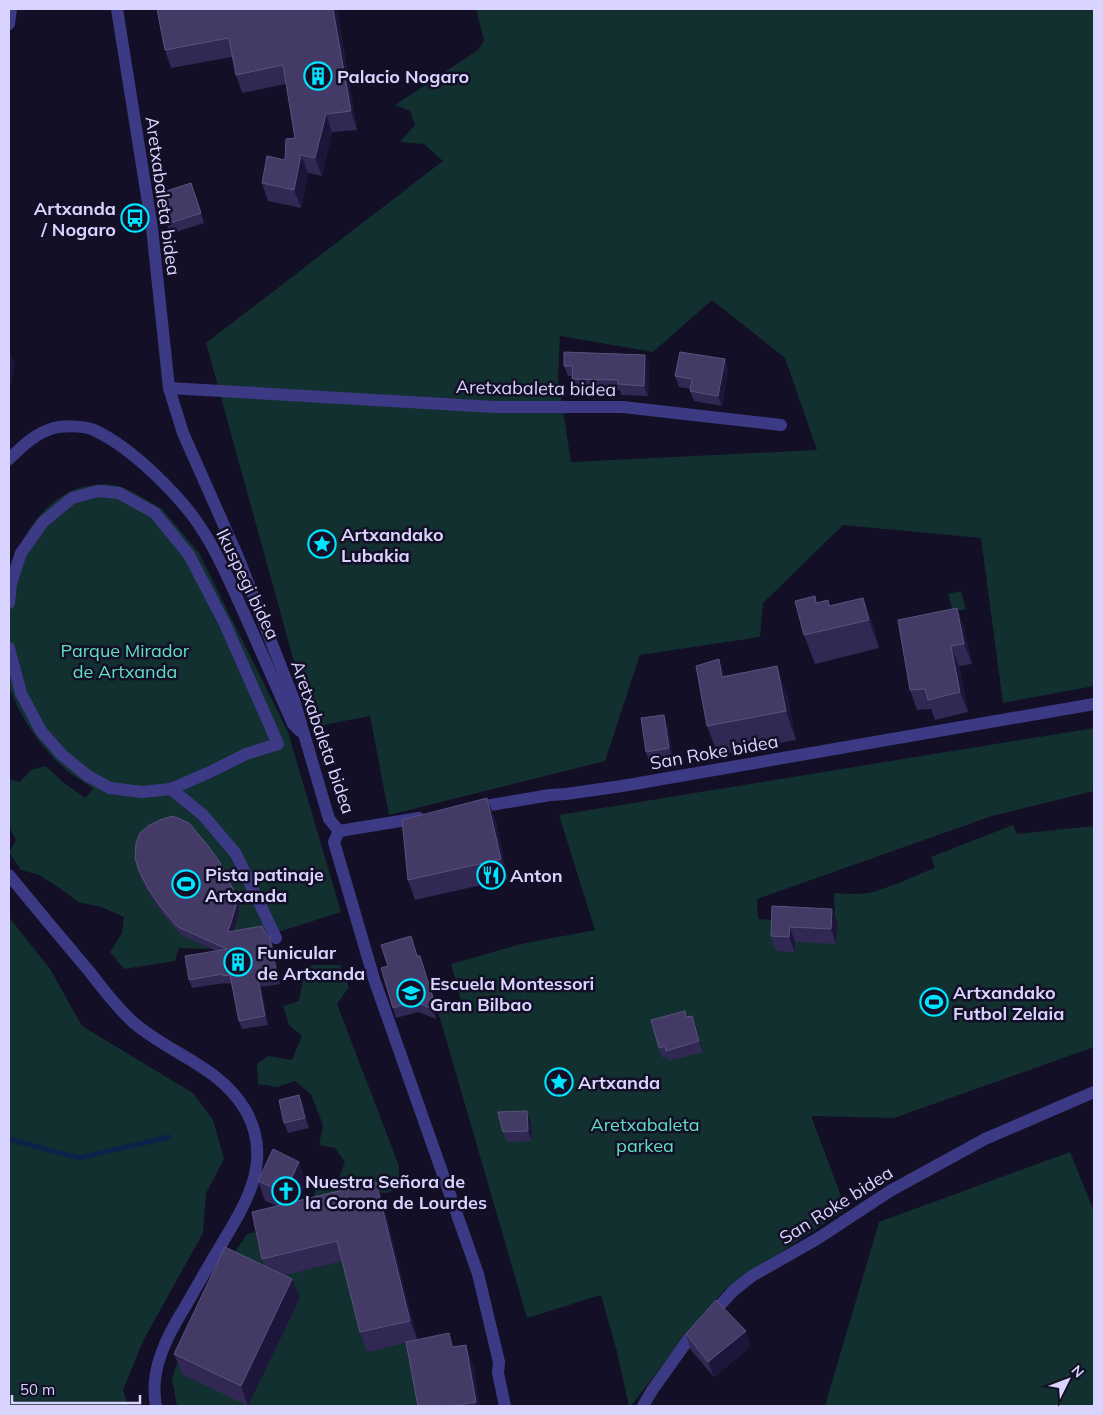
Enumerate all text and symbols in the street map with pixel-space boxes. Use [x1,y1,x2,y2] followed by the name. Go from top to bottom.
[303,61,333,91] building icon: Palacio Nogaro
[337,65,469,88] place label: Palacio Nogaro
[140,115,186,277] street label: Aretxabaleta bidea
[34,197,116,241] place label: Artxanda / Nogaro
[120,203,150,233] bus stop icon: Artxanda / Nogaro
[456,375,616,401] street label: Aretxabaleta bidea
[341,523,444,567] place label: Artxandako Lubakia
[211,525,285,643] street label: Ikuspegi bidea
[307,529,337,559] place icon: Artxandako Lubakia
[61,639,190,683] park label: Parque Mirador de Artxanda
[286,658,360,816] street label: Aretxabaleta bidea
[648,729,780,775] street label: San Roke bidea
[476,860,506,890] restaurant icon: Anton
[205,863,324,907] place label: Pista patinaje Artxanda
[510,864,563,887] place label: Anton
[171,869,201,899] sports icon: Pista patinaje Artxanda
[257,941,365,985] place label: Funicular de Artxanda
[223,947,253,977] building icon: Funicular de Artxanda
[430,972,594,1016] place label: Escuela Montessori Gran Bilbao
[396,978,426,1008] school or university icon: Escuela Montessori Gran Bilbao
[953,981,1064,1025] place label: Artxandako Futbol Zelaia
[919,987,949,1017] sports icon: Artxandako Futbol Zelaia
[544,1067,574,1097] place icon: Artxanda
[578,1071,660,1094] place label: Artxanda
[590,1113,700,1157] park label: Aretxabaleta parkea
[775,1161,897,1249] street label: San Roke bidea
[305,1170,487,1214] place label: Nuestra Señora de la Corona de Lourdes
[271,1176,301,1206] church icon: Nuestra Señora de la Corona de Lourdes
[1043,1355,1093,1405] north arrow
[1067,1361,1088,1381] text: N
[12,1372,140,1404] scale bar
[20,1380,55,1399] text: 50 m

